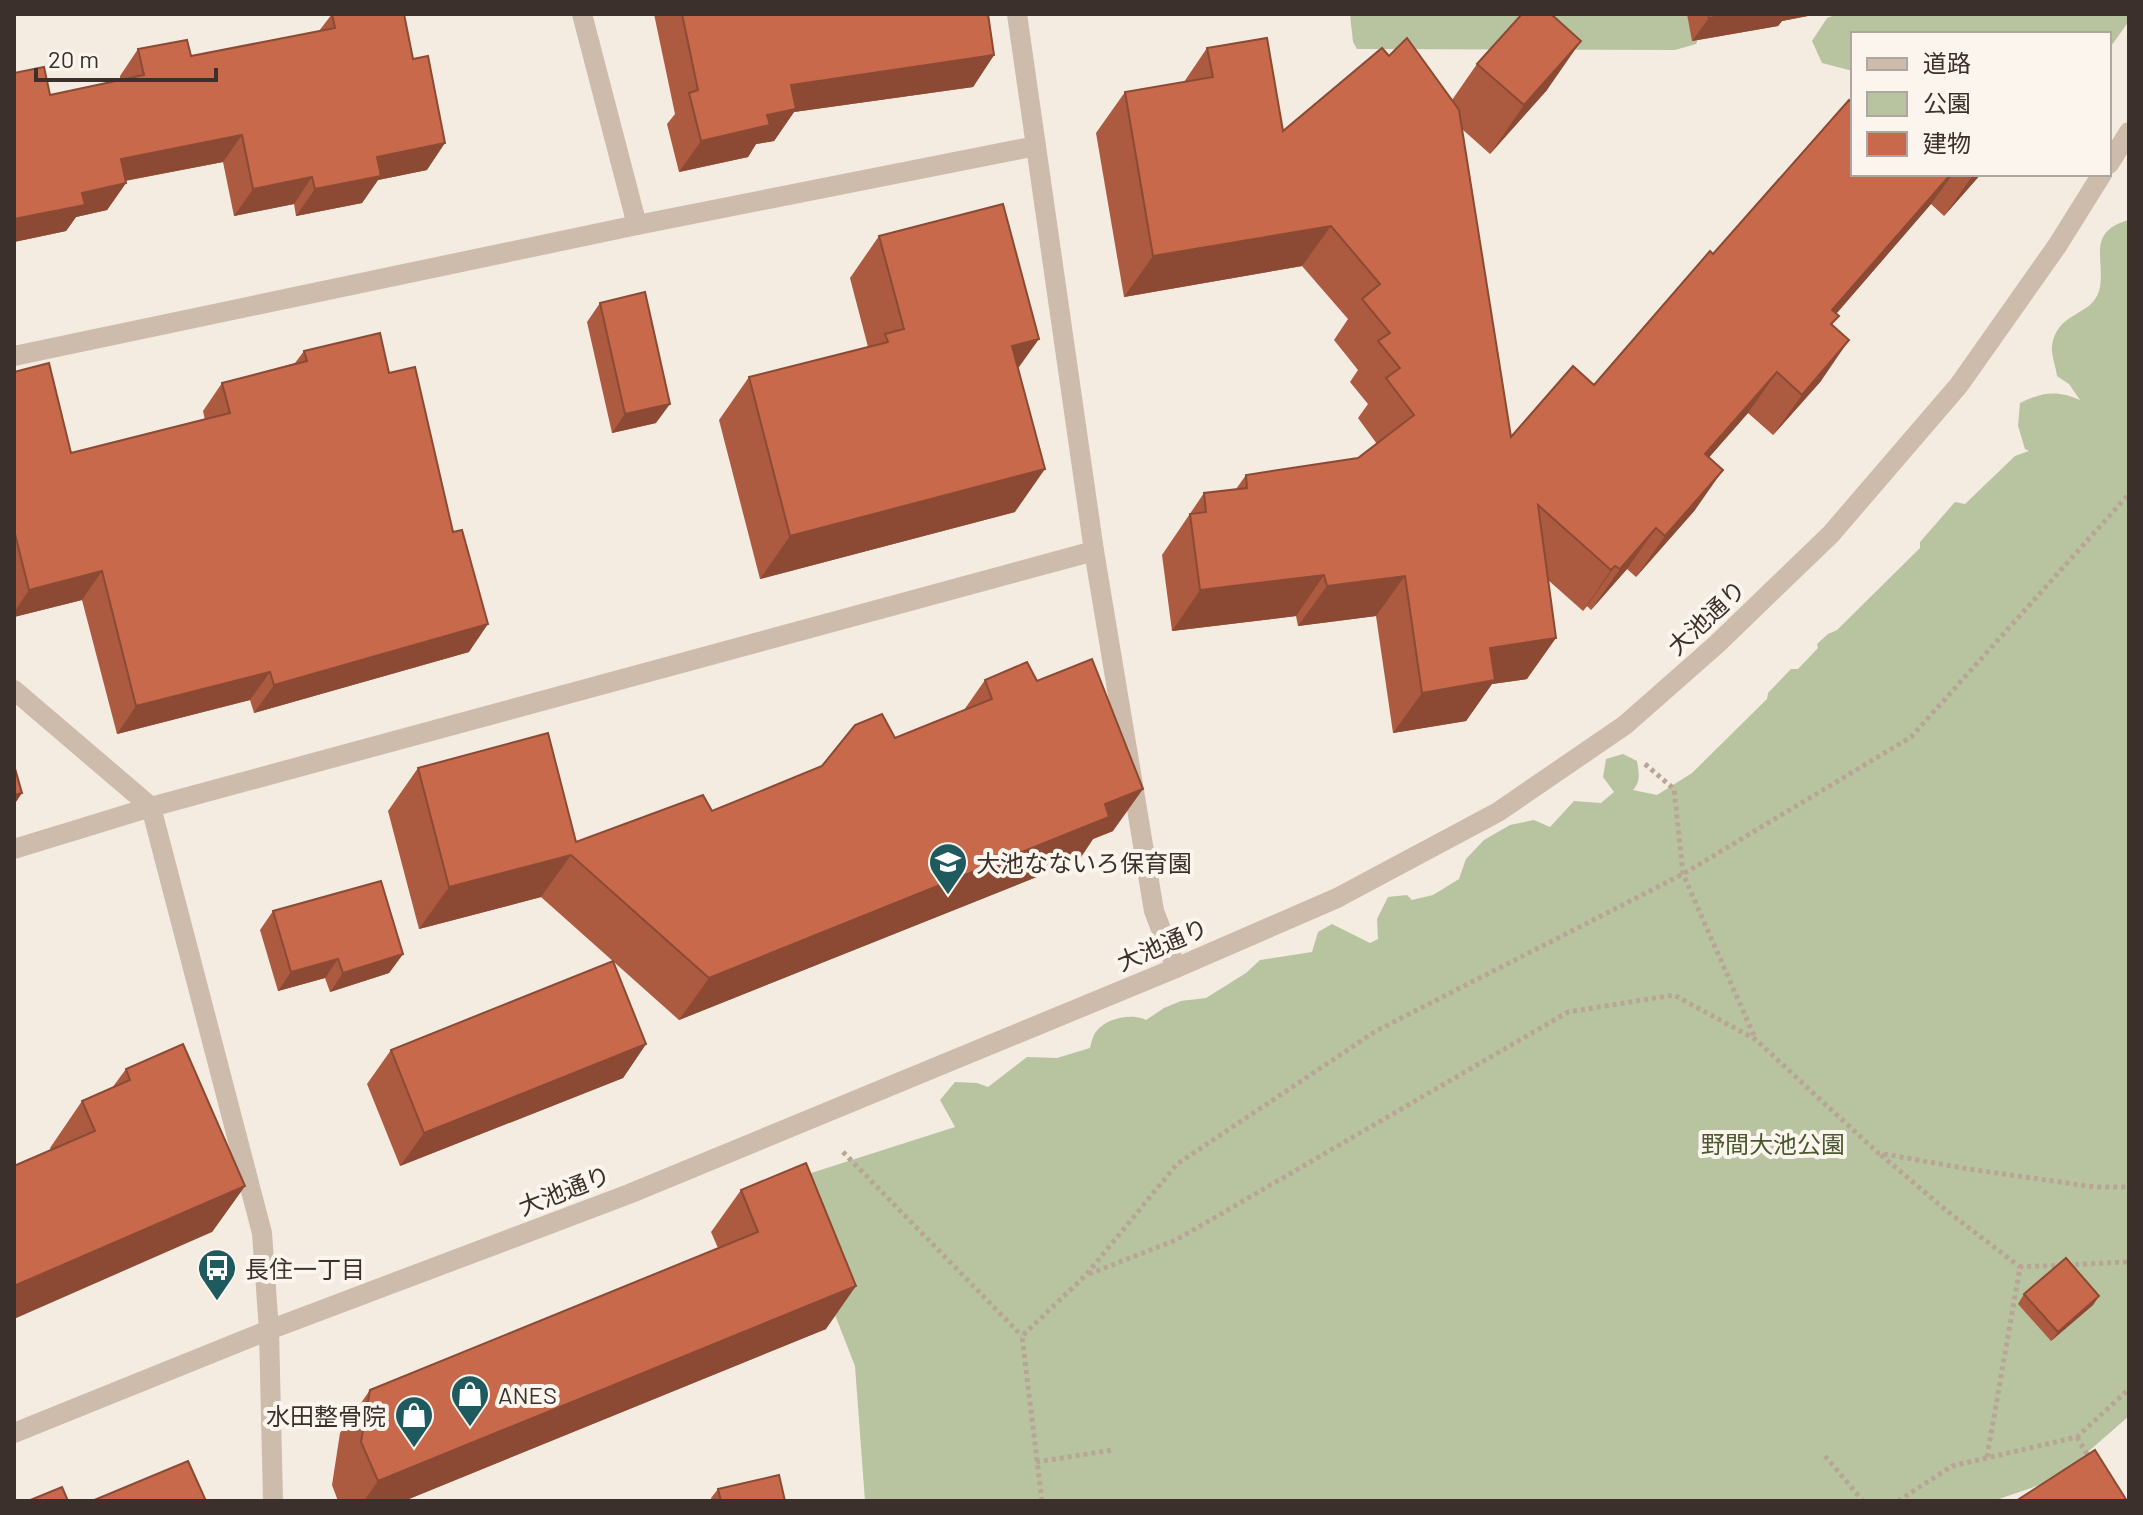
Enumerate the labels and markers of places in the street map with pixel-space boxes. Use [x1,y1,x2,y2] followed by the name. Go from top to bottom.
[927,841,969,896] school or university icon: 大池なないろ保育園
[976,848,1192,877] place label: 大池なないろ保育園
[196,1247,238,1302] bus stop icon: 長住一丁目
[245,1254,365,1283] place label: 長住一丁目
[449,1373,491,1428] shop icon: ANES
[498,1380,557,1409] place label: ANES
[393,1394,435,1449] shop icon: 水田整骨院
[266,1401,386,1430] place label: 水田整骨院

